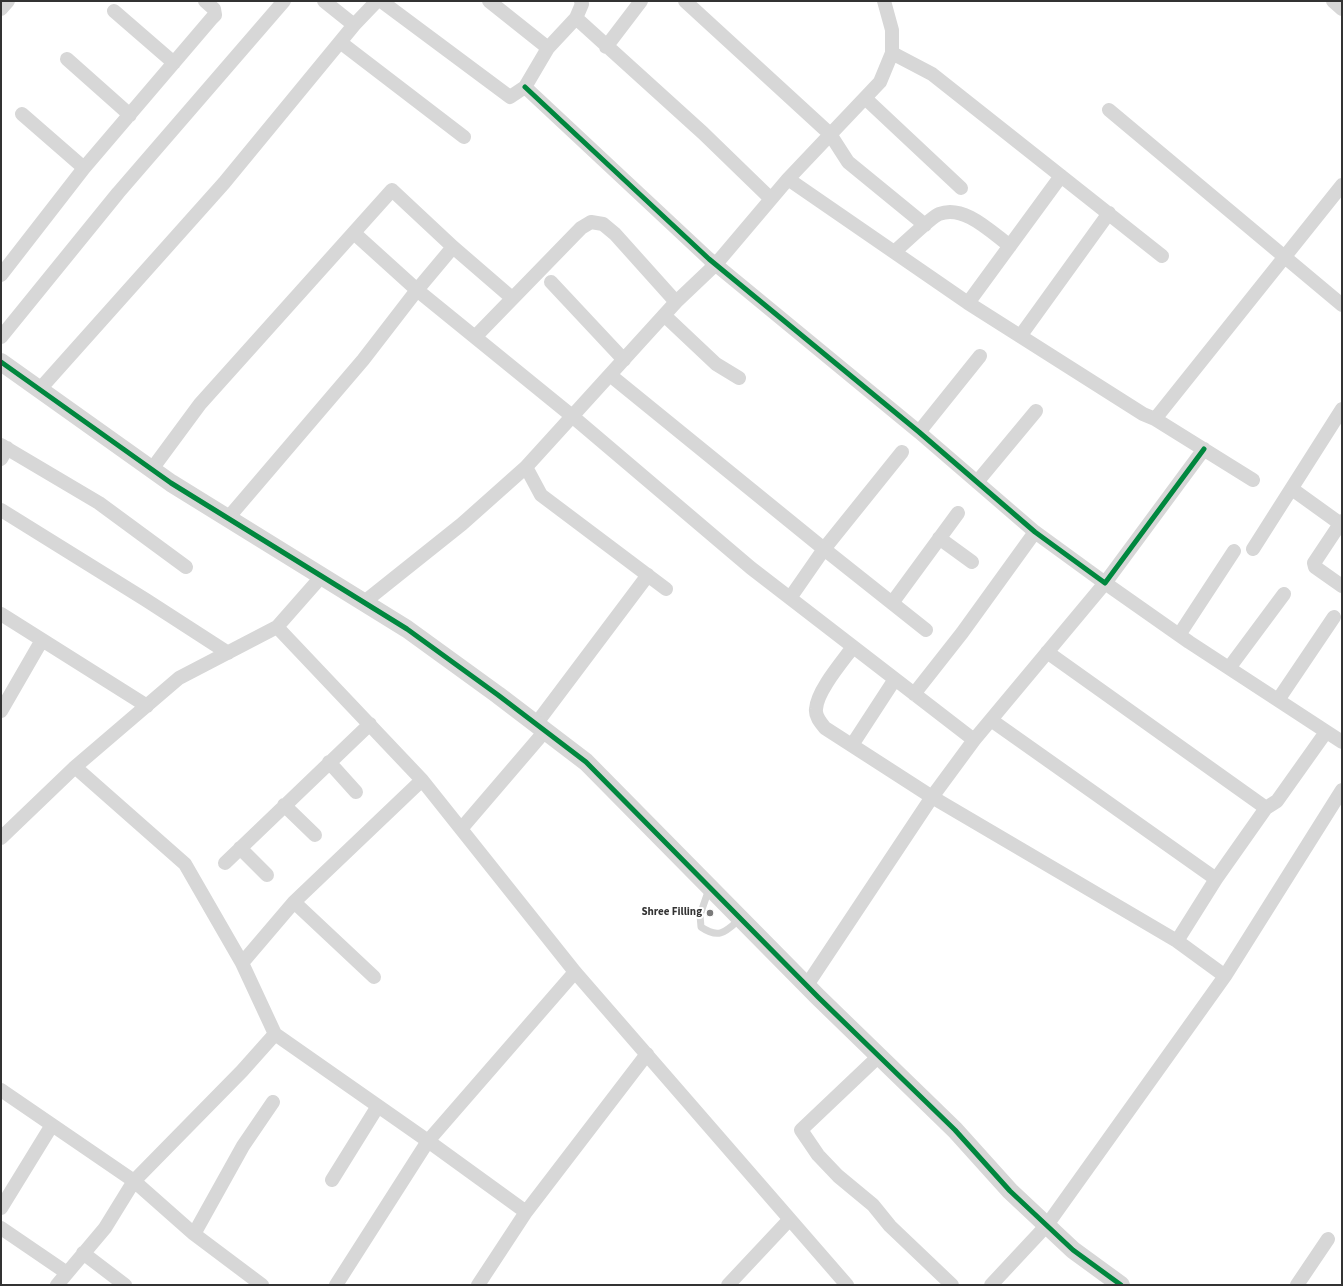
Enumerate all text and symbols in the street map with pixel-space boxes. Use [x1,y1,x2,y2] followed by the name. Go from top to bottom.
[641,906,702,920] place label: Shree Filling
[705,908,715,918] marker: Shree Filling

